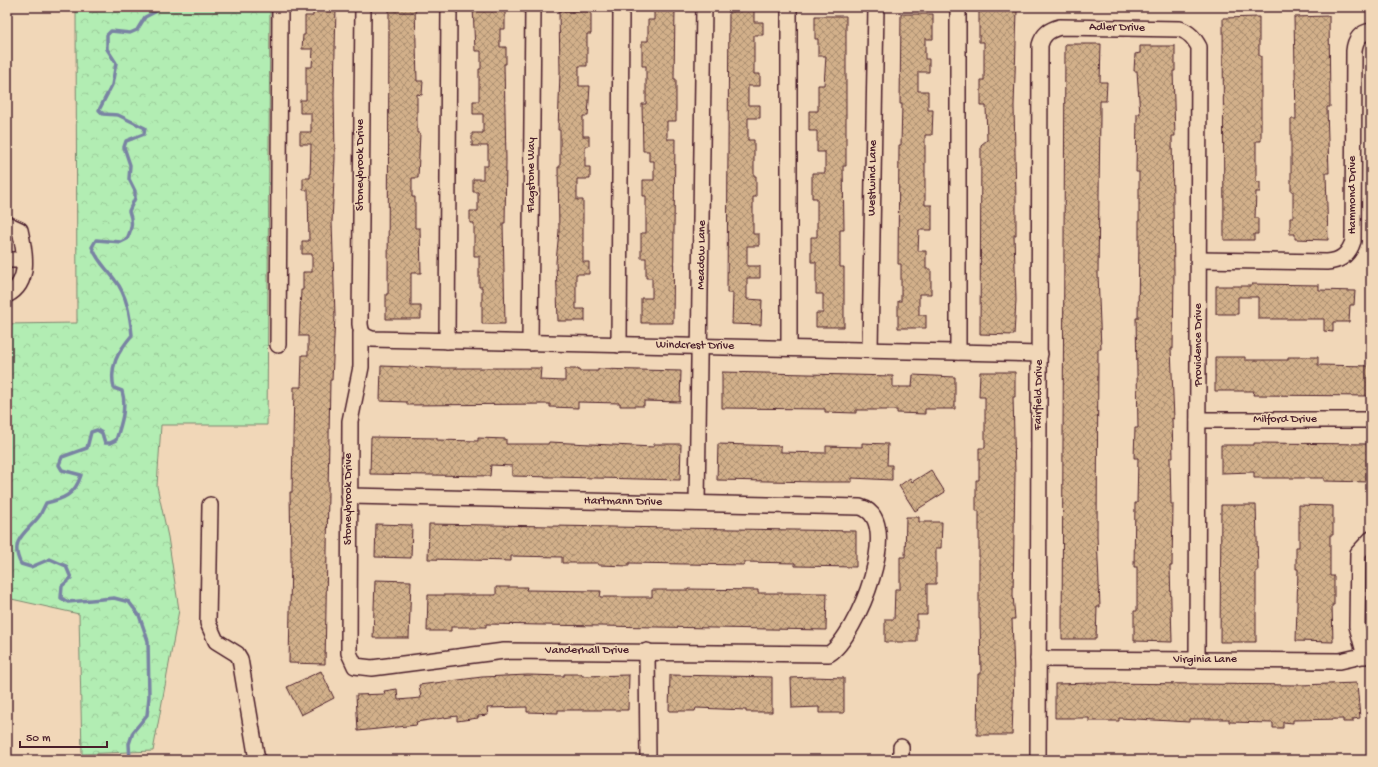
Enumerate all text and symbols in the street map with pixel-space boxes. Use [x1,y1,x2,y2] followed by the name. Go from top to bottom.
[1089,21,1146,36] street label: Adler Drive
[354,118,368,211] street label: Stoneybrook Drive
[525,137,539,214] street label: Flagstone Way
[865,139,881,216] street label: Westwind Lane
[1346,155,1360,234] street label: Hammond Drive
[694,219,710,290] street label: Meadow Lane
[1192,303,1206,388] street label: Providence Drive
[656,338,735,354] street label: Windcrest Drive
[1031,359,1047,432] street label: Fairfield Drive
[1253,413,1318,427] street label: Milford Drive
[342,452,356,545] street label: Stoneybrook Drive
[584,494,663,510] street label: Hartmann Drive
[544,644,630,658] street label: Vanderhall Drive
[1172,653,1238,667] street label: Virginia Lane
[20,723,107,749] scale bar
[26,732,51,746] text: 50 m

